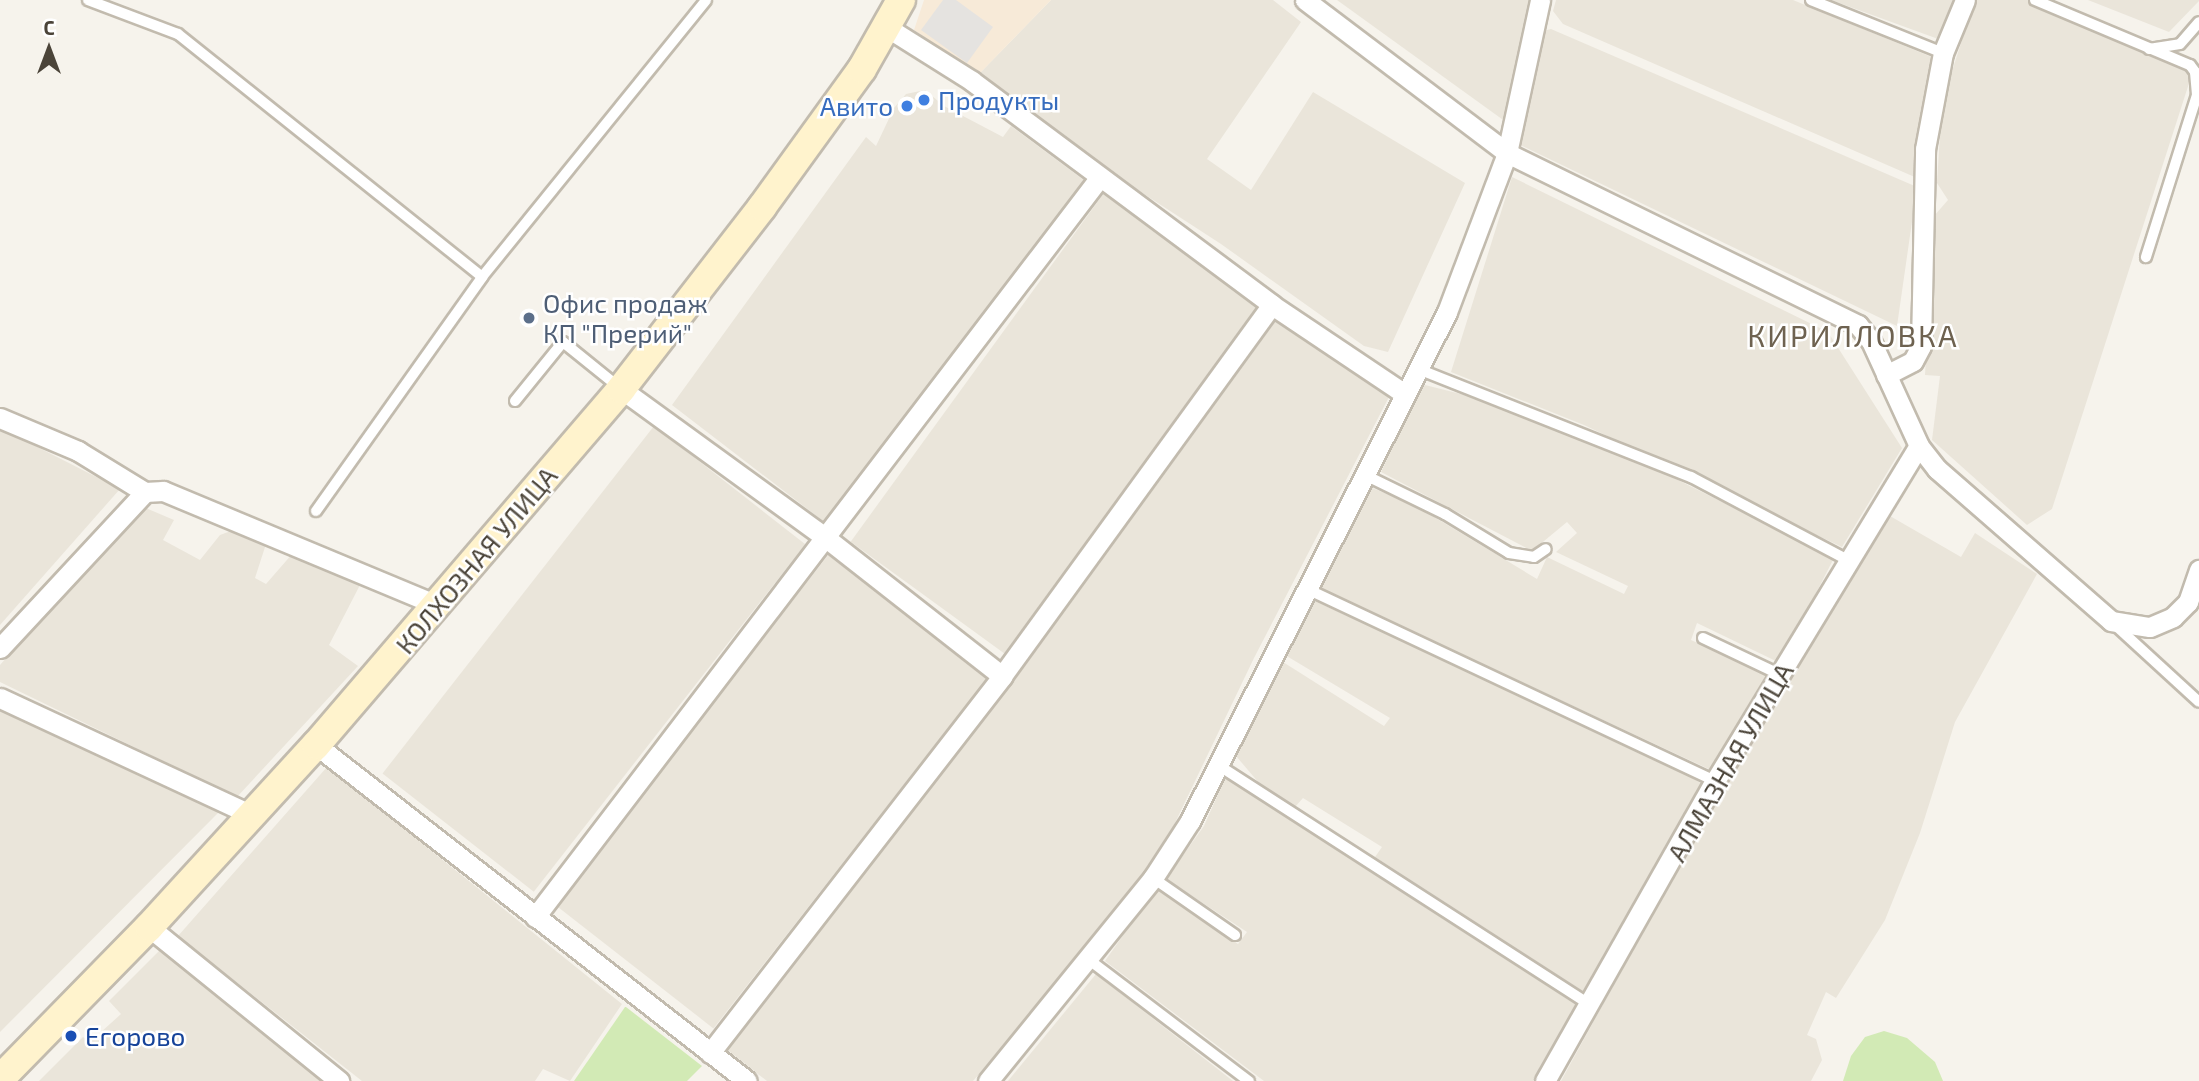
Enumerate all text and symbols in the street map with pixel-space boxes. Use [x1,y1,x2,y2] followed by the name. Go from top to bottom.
[14,14,84,84] north arrow
[43,16,55,39] text: С
[938,84,1059,116] place label: Продукты
[820,90,893,122] place label: Авито
[916,92,932,108] marker: Продукты
[899,98,915,114] marker: Авито
[543,287,708,348] place label: Офис продаж КП "Прерий"
[521,310,537,326] marker: Офис продаж КП "Прерий"
[1748,317,1958,353] district label: КИРИЛЛОВКА
[389,460,563,660] street label: КОЛХОЗНАЯ УЛИЦА
[1660,657,1800,867] street label: АЛМАЗНАЯ УЛИЦА
[85,1020,185,1052] place label: Егорово
[63,1028,79,1044] marker: Егорово

